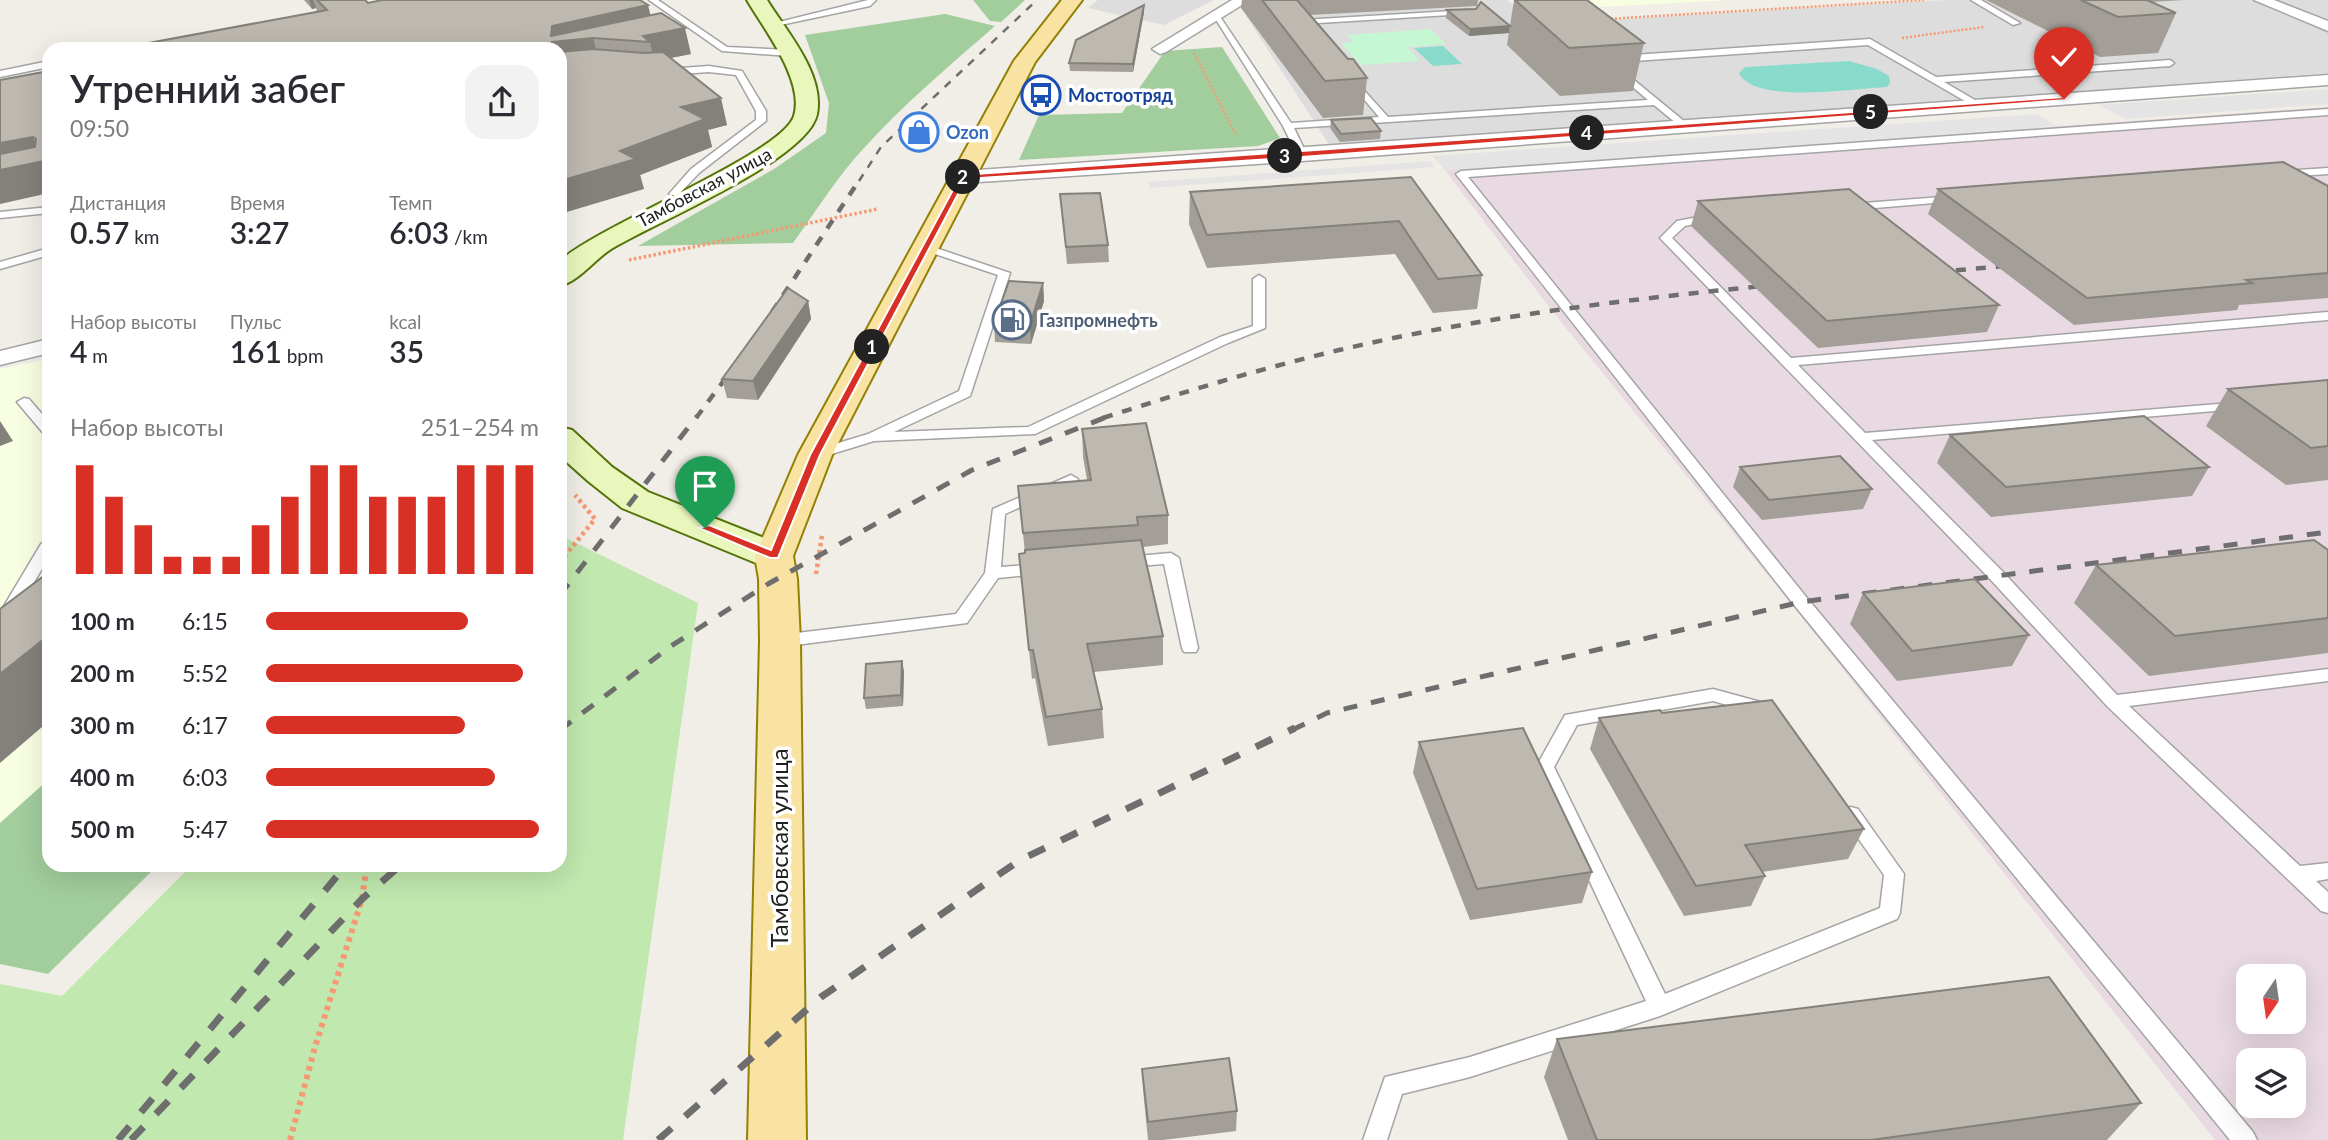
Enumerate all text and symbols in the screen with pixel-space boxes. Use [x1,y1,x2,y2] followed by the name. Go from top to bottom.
[2034,27,2094,99] pin
[2045,38,2083,76] icon: check
[70,65,345,111] text: Утренний забег
[465,65,539,139] button: share
[1020,74,1062,116] bus stop icon: Мостоотряд
[1068,84,1174,106] place label: Мостоотряд
[1854,94,1888,130] pin: 5
[1865,100,1876,123] text: 5
[898,111,940,153] shop icon: Ozon
[70,114,129,142] text: 09:50
[1570,116,1604,150] pin: 4
[946,121,989,143] place label: Ozon
[1581,121,1592,144] text: 4
[1268,138,1302,174] pin: 3
[633,142,775,232] street label: Тамбовская улица
[1279,144,1290,167] text: 3
[946,160,981,194] pin: 2
[957,165,968,188] text: 2
[70,191,166,214] text: Дистанция
[230,191,285,214] text: Время
[389,191,432,214] text: Темп
[70,214,129,250] text: 0.57
[230,214,289,250] text: 3:27
[389,214,449,250] text: 6:03
[129,225,159,248] text: km
[449,225,488,248] text: /km
[991,299,1033,341] fuel station icon: Газпромнефть
[1039,309,1158,331] place label: Газпромнефть
[70,310,197,333] text: Набор высоты
[230,310,282,333] text: Пульс
[389,310,421,333] text: kcal
[854,330,890,364] pin: 1
[70,333,87,369] text: 4
[230,333,282,369] text: 161
[389,333,424,369] text: 35
[866,335,877,358] text: 1
[87,344,108,367] text: m
[282,344,324,367] text: bpm
[70,413,224,441] text: Набор высоты
[421,413,539,441] text: 251–254 m
[675,456,735,528] pin
[686,467,724,505] icon: arrive
[70,607,135,635] text: 100 m
[182,607,228,635] text: 6:15
[70,659,135,687] text: 200 m
[182,659,228,687] text: 5:52
[70,711,135,739] text: 300 m
[182,711,228,739] text: 6:17
[764,748,793,948] street label: Тамбовская улица
[70,763,135,791] text: 400 m
[182,763,228,791] text: 6:03
[70,815,135,843] text: 500 m
[182,815,228,843] text: 5:47
[2236,964,2306,1034] north arrow
[2236,964,2306,1118] map controls
[2236,1048,2306,1118] button: layers

